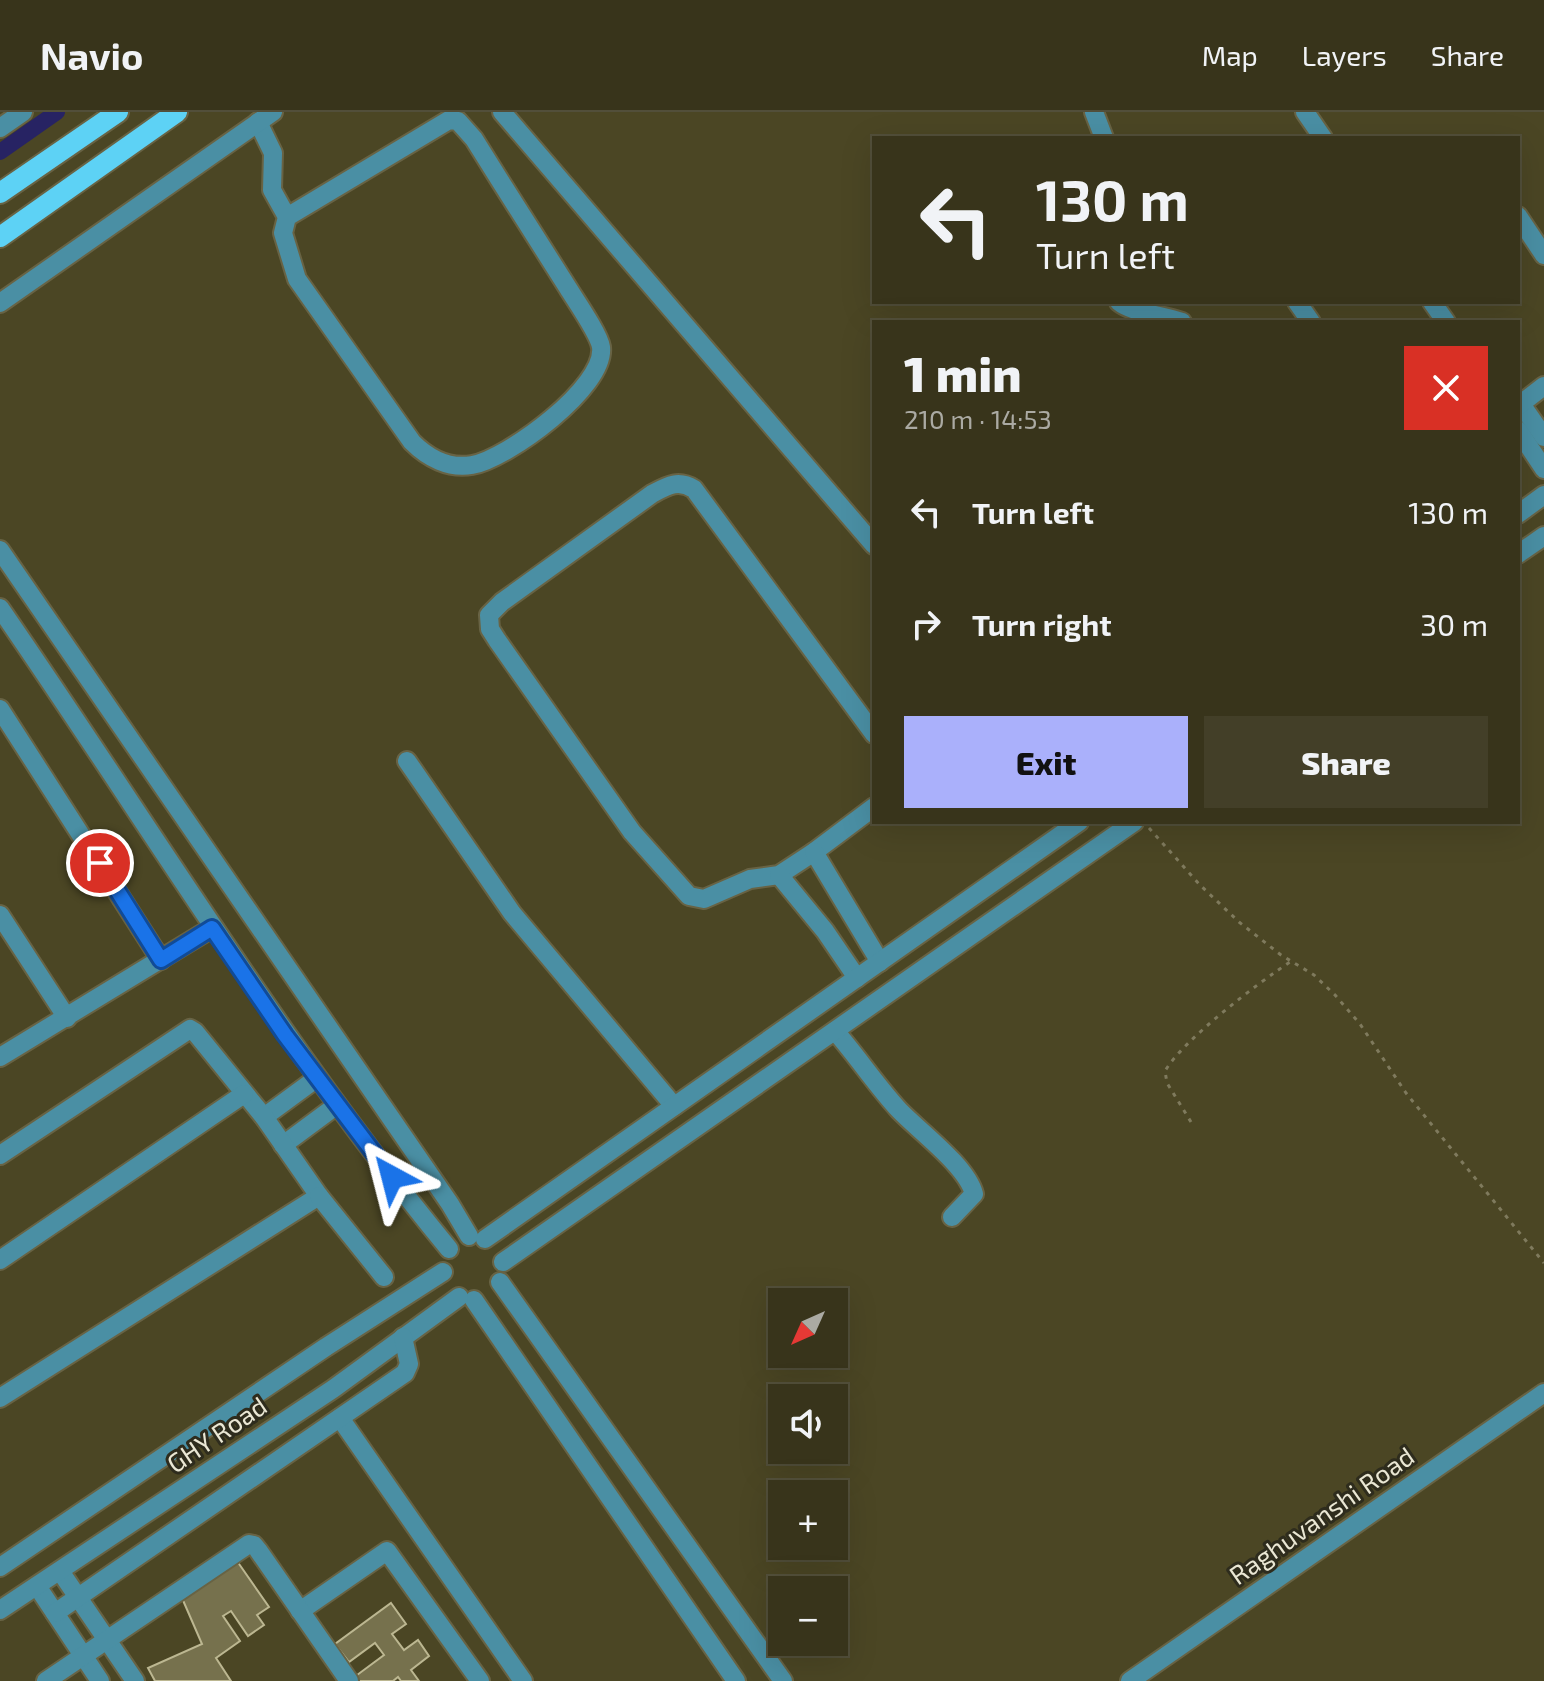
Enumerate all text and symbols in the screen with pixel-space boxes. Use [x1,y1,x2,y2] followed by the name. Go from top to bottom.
[40,32,143,78] text: Navio
[1202,38,1258,72] text: Map
[1302,38,1387,72] text: Layers
[1431,38,1504,72] text: Share
[1036,165,1189,232] text: 130 m
[904,168,1008,272] icon: left
[1036,233,1175,276] text: Turn left
[904,344,1022,402] text: 1 min
[1404,346,1488,430] button: close
[904,403,1052,434] text: 210 m · 14:53
[904,490,948,534] icon: left
[972,494,1094,530] text: Turn left
[1408,494,1488,530] text: 130 m
[904,602,948,646] icon: right
[972,606,1112,642] text: Turn right
[1420,606,1488,642] text: 30 m
[904,716,1188,808] button: Exit
[1204,716,1488,808] button: Share
[66,829,134,897] pin
[78,841,122,885] icon: arrive
[350,1135,434,1219] position arrow
[768,1288,848,1368] north arrow
[768,1288,848,1656] map controls
[768,1384,848,1464] button: sound
[160,1389,272,1478] street label: GHY Road
[1223,1439,1419,1590] street label: Raghuvanshi Road
[768,1480,848,1560] button: +
[768,1576,848,1656] button: −

